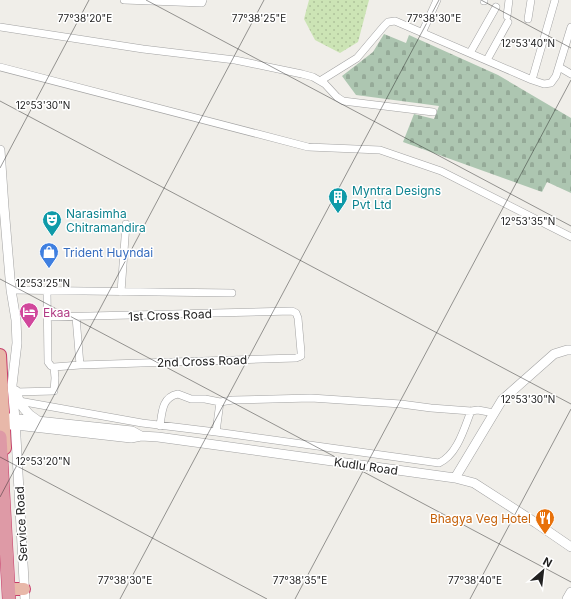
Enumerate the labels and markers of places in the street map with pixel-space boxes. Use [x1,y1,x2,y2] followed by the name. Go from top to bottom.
[352,183,441,212] place label: Myntra Designs Pvt Ltd
[327,186,349,214] building icon: Myntra Designs Pvt Ltd
[66,206,146,235] place label: Narasimha Chitramandira
[41,209,63,237] theatre icon: Narasimha Chitramandira
[38,241,60,269] shop icon: Trident Huyndai
[63,245,153,260] place label: Trident Huyndai
[18,301,40,329] hotel icon: Ekaa
[43,305,70,320] place label: Ekaa
[534,507,556,535] restaurant icon: Bhagya Veg Hotel
[430,511,531,526] place label: Bhagya Veg Hotel

